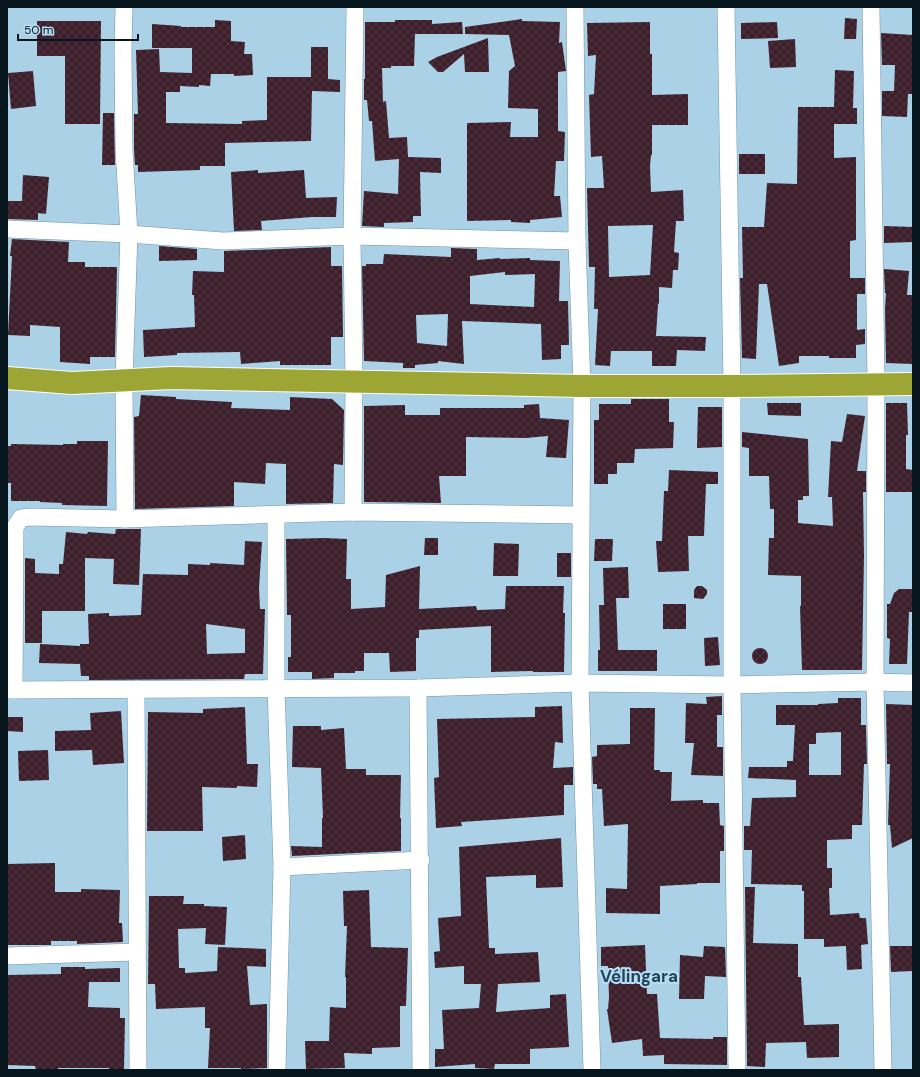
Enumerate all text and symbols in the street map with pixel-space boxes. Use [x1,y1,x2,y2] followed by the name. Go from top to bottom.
[18,16,138,42] scale bar
[24,22,53,38] text: 50 m
[600,965,678,987] district label: Vélingara

